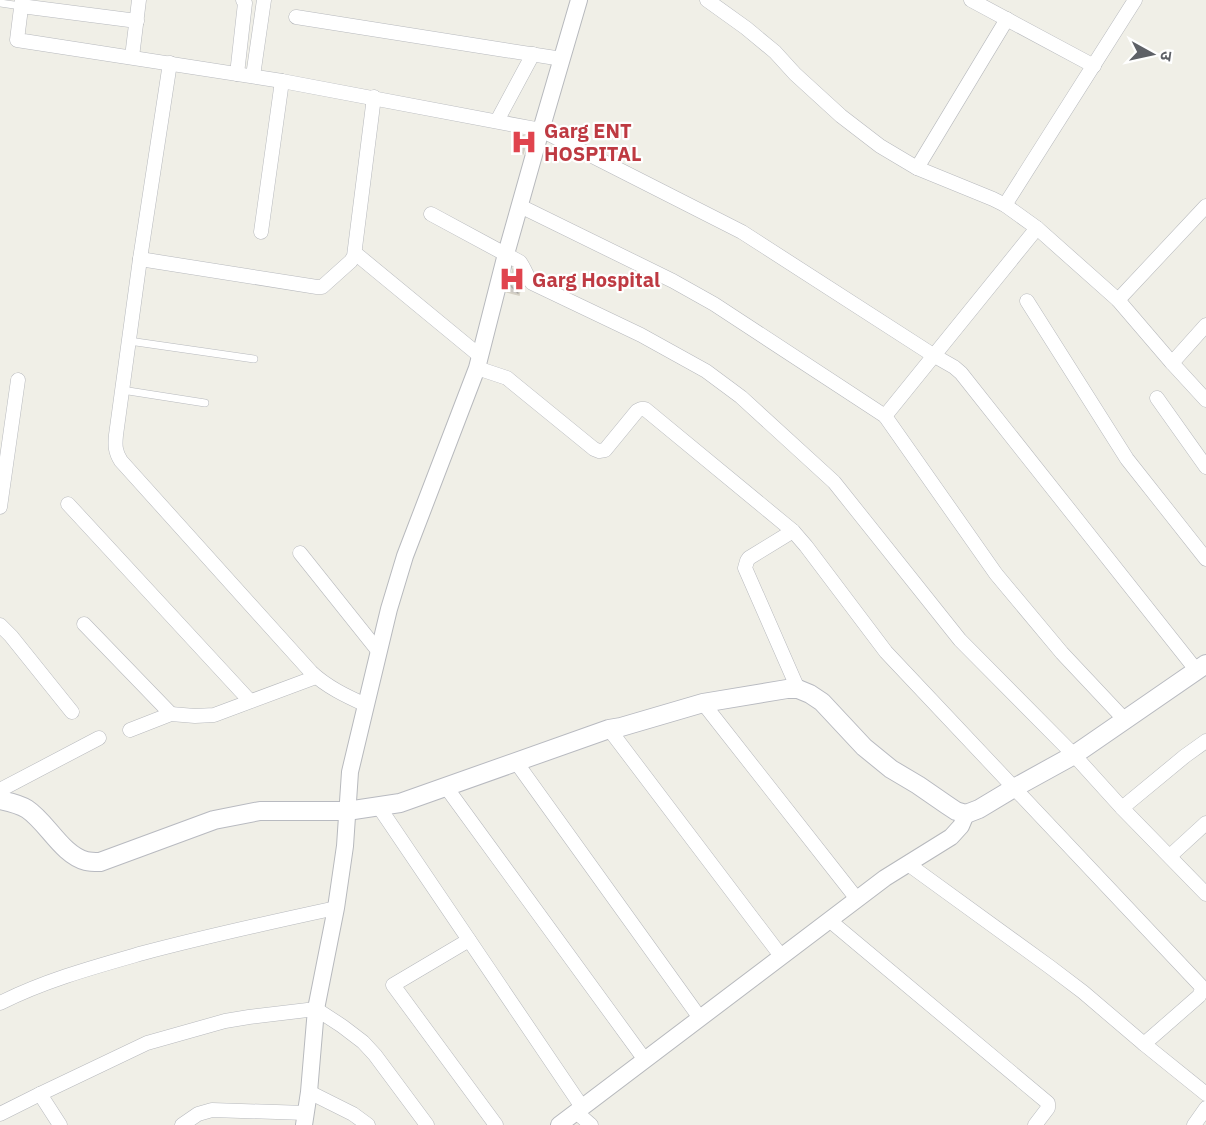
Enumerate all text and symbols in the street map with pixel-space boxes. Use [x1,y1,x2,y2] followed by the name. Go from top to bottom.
[1122,24,1182,84] north arrow
[1156,50,1177,63] text: उ
[544,117,642,167] place label: Garg ENT HOSPITAL
[509,127,539,157] hospital icon: Garg ENT HOSPITAL
[497,264,527,294] hospital icon: Garg Hospital
[532,266,660,293] place label: Garg Hospital

